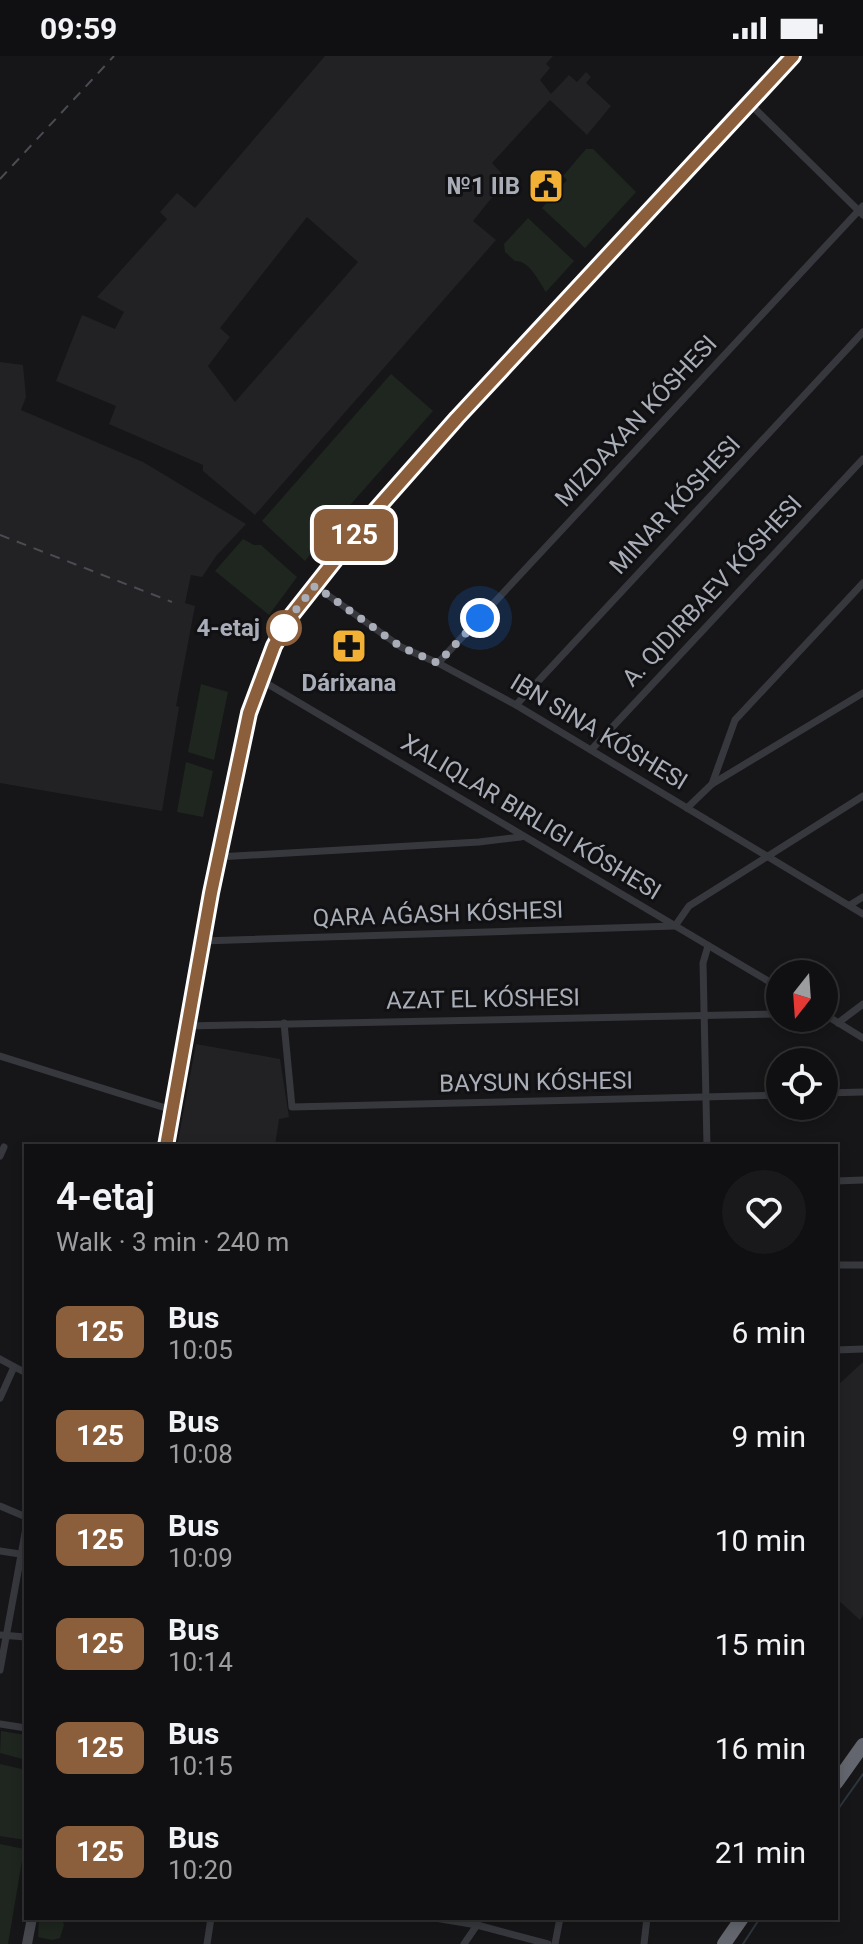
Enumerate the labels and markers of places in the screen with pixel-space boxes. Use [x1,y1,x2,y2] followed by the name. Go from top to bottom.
[527,167,565,205] public building icon: №1 IIB
[447,172,520,200] place label: №1 IIB
[267,611,301,645] marker: 4-etaj
[197,614,260,642] place label: 4-etaj
[330,627,368,665] pharmacy icon: Dárixana
[302,669,397,697] place label: Dárixana

